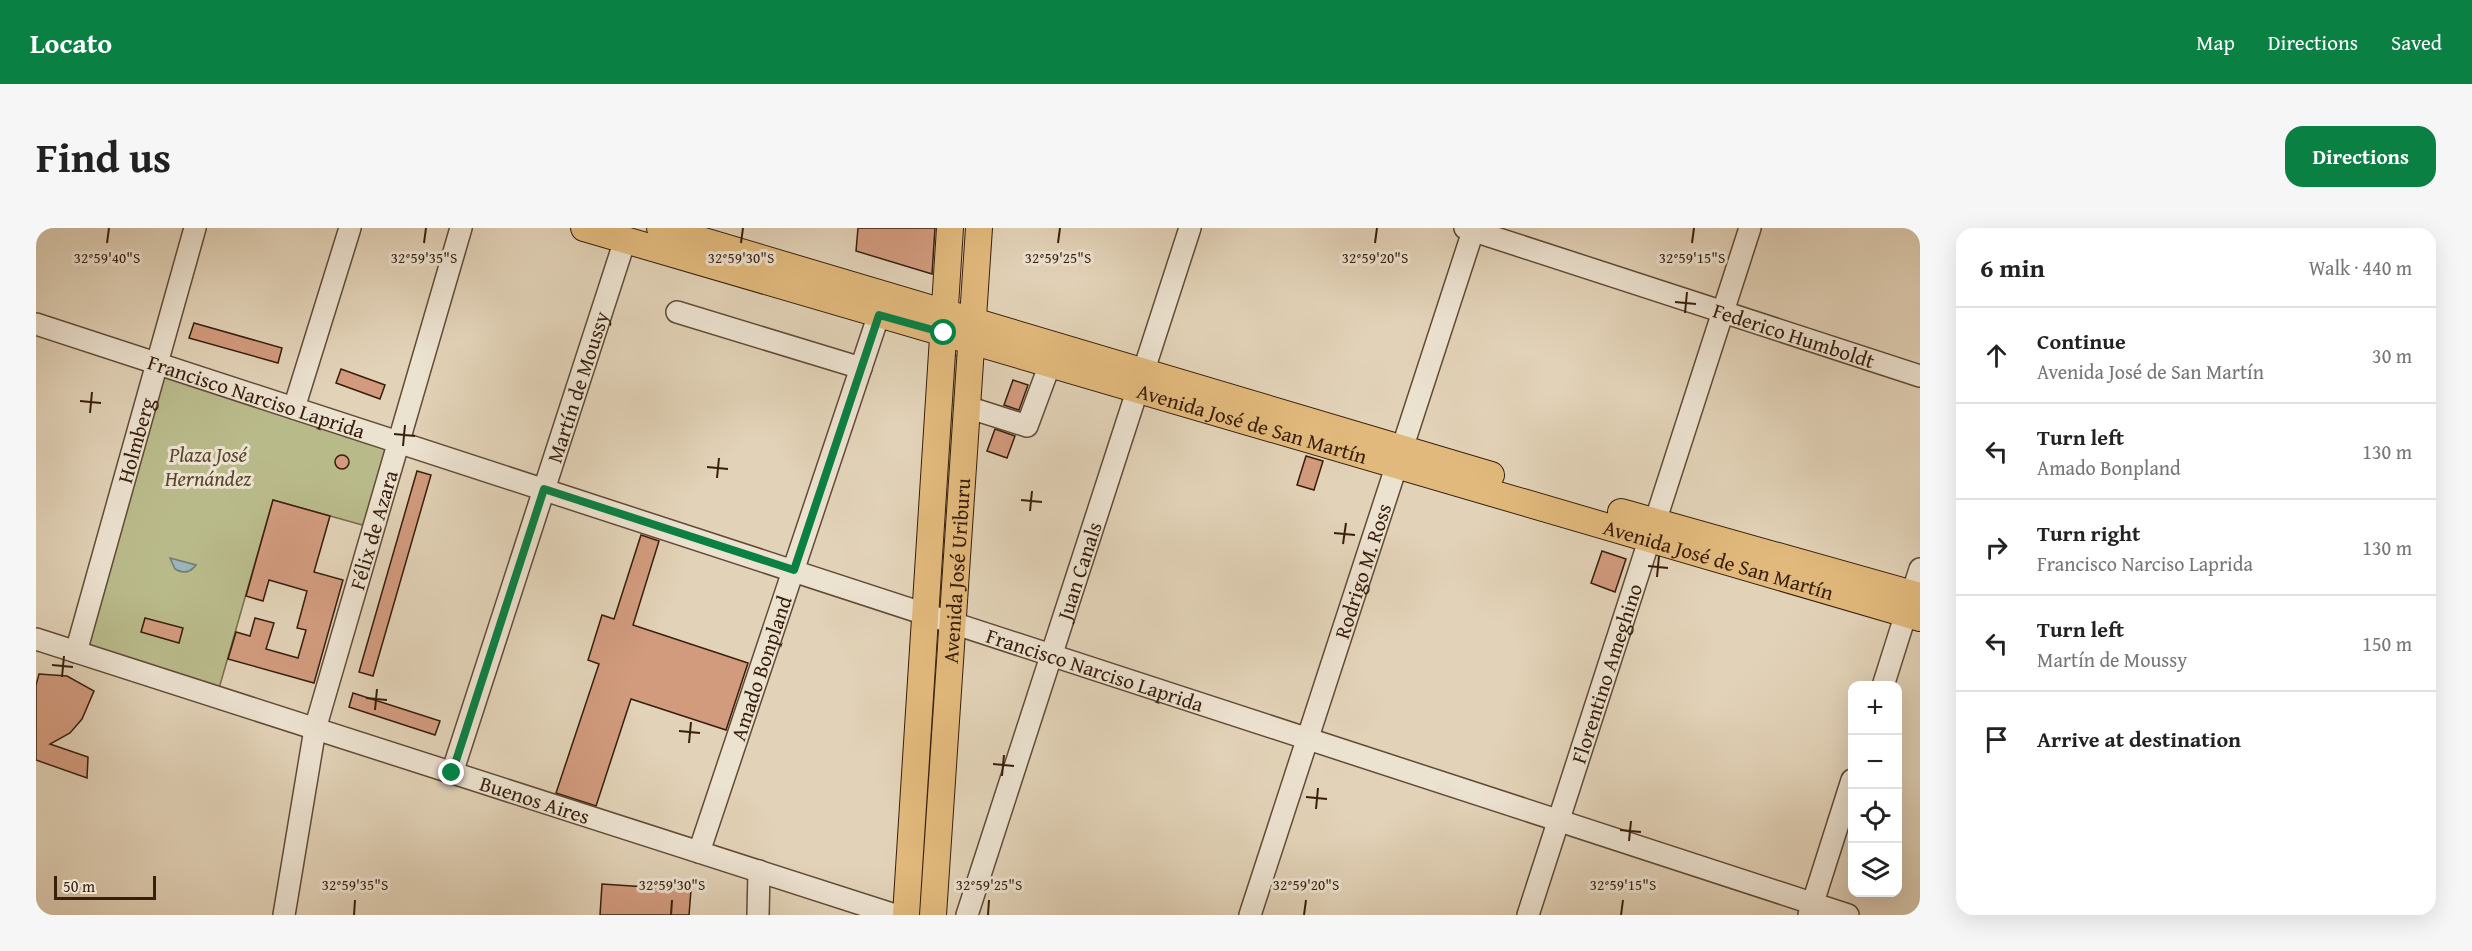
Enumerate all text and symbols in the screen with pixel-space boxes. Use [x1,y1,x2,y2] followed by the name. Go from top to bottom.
[30,22,112,63] text: Locato
[2196,27,2235,58] text: Map
[2268,27,2358,58] text: Directions
[2391,27,2442,58] text: Saved
[36,126,171,187] text: Find us
[2285,126,2436,187] button: Directions
[74,247,140,268] text: 32°59'40"S
[391,247,457,268] text: 32°59'35"S
[708,247,774,268] text: 32°59'30"S
[1025,247,1091,268] text: 32°59'25"S
[1342,247,1408,268] text: 32°59'20"S
[1659,247,1725,268] text: 32°59'15"S
[1980,248,2045,287] text: 6 min
[2309,253,2412,282] text: Walk · 440 m
[1709,294,1879,376] street label: Federico Humboldt
[538,307,617,467] street label: Martín de Moussy
[930,319,956,345] route start
[2037,325,2126,357] text: Continue
[1980,339,2013,372] icon: ahead
[2372,341,2412,370] text: 30 m
[144,346,369,446] street label: Francisco Narciso Laprida
[2037,357,2264,386] text: Avenida José de San Martín
[1133,375,1371,471] street label: Avenida José de San Martín
[109,393,162,487] street label: Holmberg
[2037,421,2124,453] text: Turn left
[1980,435,2013,468] icon: left
[2362,437,2412,466] text: 130 m
[164,439,251,494] park label: Plaza José Hernández
[2037,453,2181,482] text: Amado Bonpland
[341,466,405,593] street label: Félix de Azara
[934,476,978,665] street label: Avenida José Uriburu
[1326,499,1399,643] street label: Rodrigo M. Ross
[1600,511,1838,608] street label: Avenida José de San Martín
[2037,517,2140,549] text: Turn right
[1047,518,1109,627] street label: Juan Canals
[1980,531,2013,564] icon: right
[2362,533,2412,562] text: 130 m
[2037,549,2253,578] text: Francisco Narciso Laprida
[1562,579,1650,767] street label: Florentino Ameghino
[722,591,799,745] street label: Amado Bonpland
[2037,613,2124,645] text: Turn left
[982,620,1208,719] street label: Francisco Narciso Laprida
[1980,627,2013,660] icon: left
[2362,629,2412,658] text: 150 m
[2037,645,2187,674] text: Martín de Moussy
[1848,681,1902,897] map controls
[1848,681,1902,735] button: +
[1980,723,2013,756] icon: arrive
[2037,723,2241,755] text: Arrive at destination
[1848,735,1902,789] button: −
[438,759,464,785] route end
[476,767,594,831] street label: Buenos Aires
[1848,789,1902,843] button: locate
[1848,843,1902,897] button: layers
[54,873,156,900] scale bar
[63,874,95,898] text: 50 m
[322,874,388,895] text: 32°59'35"S
[639,874,705,895] text: 32°59'30"S
[956,874,1022,895] text: 32°59'25"S
[1273,874,1339,895] text: 32°59'20"S
[1590,874,1656,895] text: 32°59'15"S

